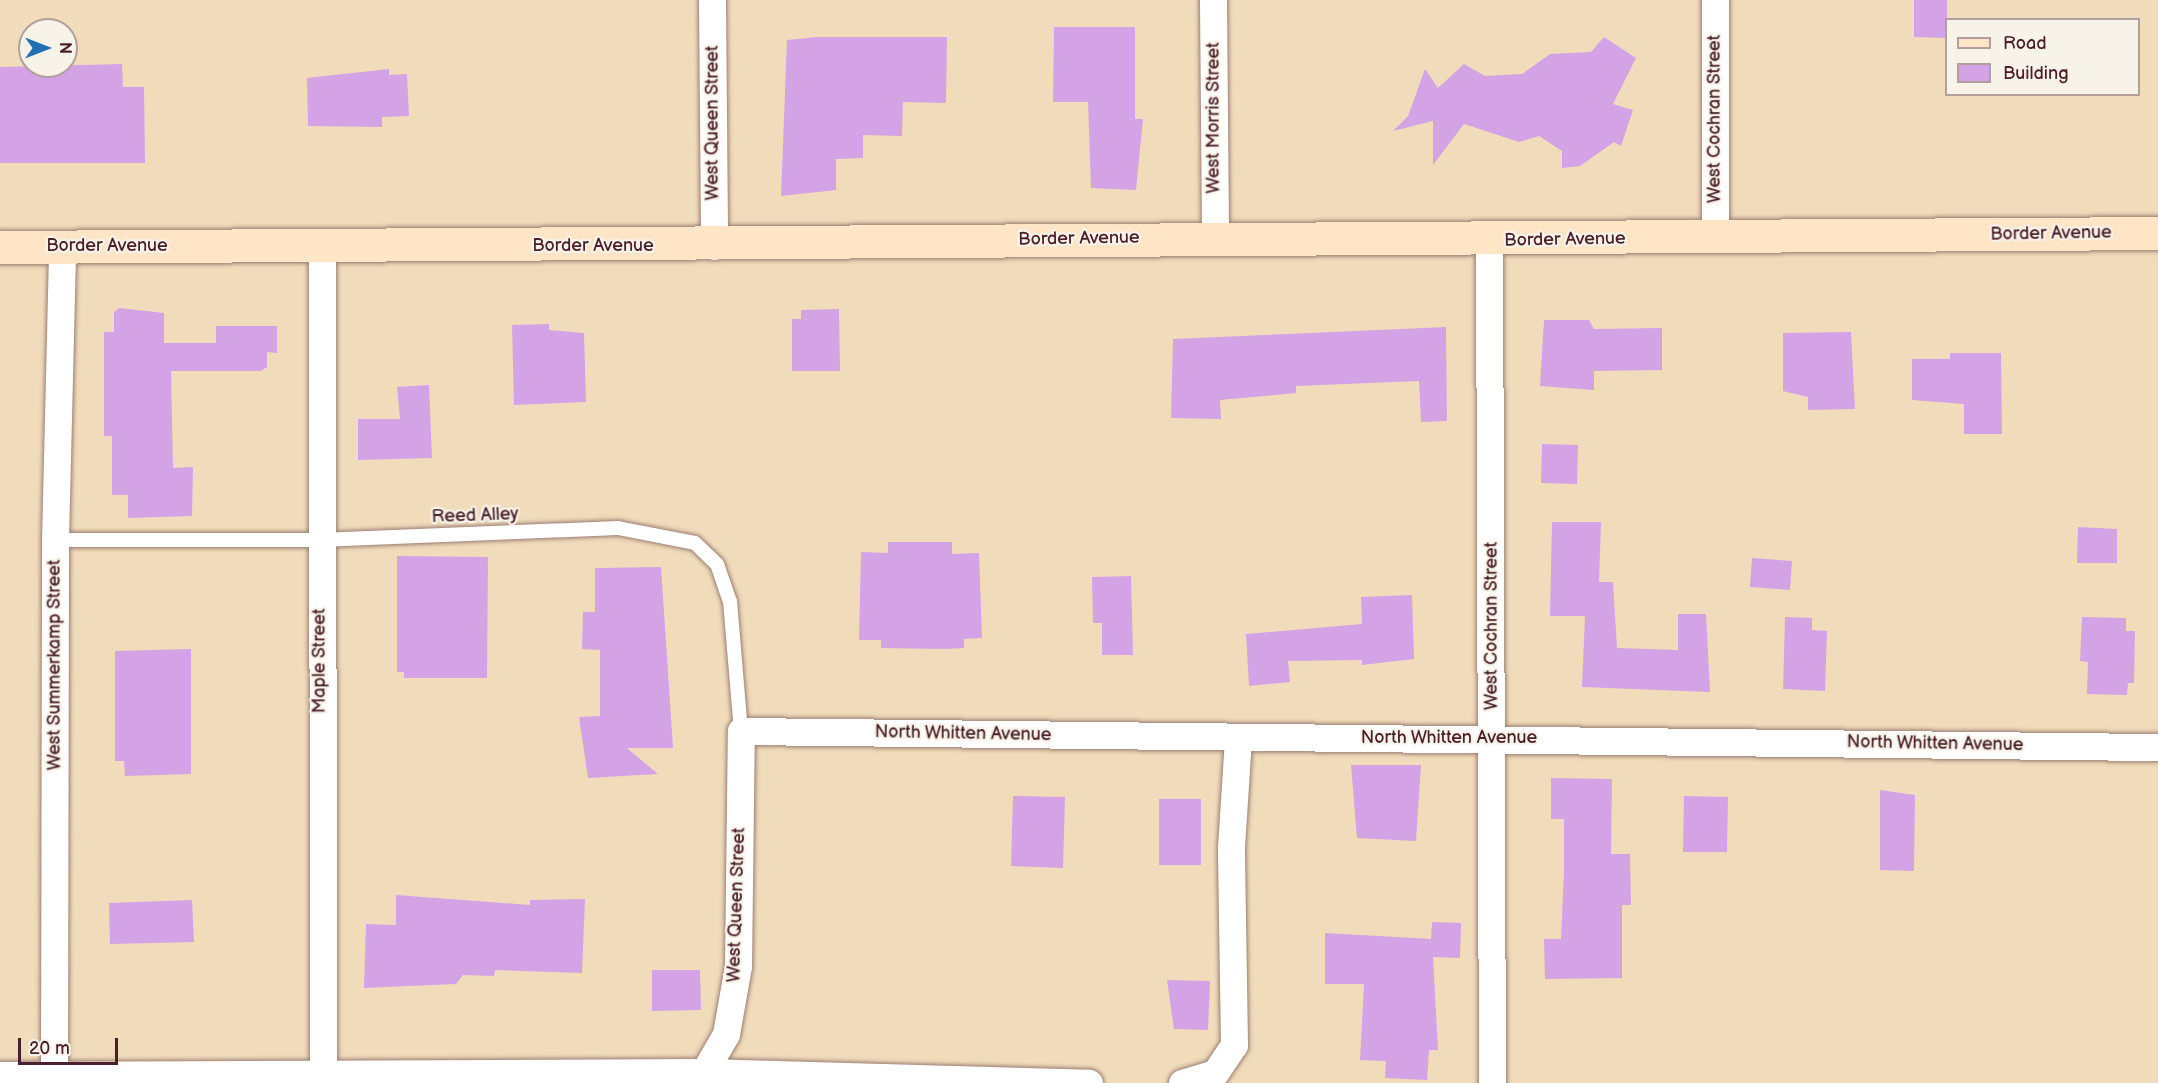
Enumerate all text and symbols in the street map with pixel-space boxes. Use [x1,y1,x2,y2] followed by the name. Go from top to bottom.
[18,18,78,78] north arrow
[1945,18,2140,96] legend
[2003,33,2047,54] text: Road
[1704,35,1726,203] street label: West Cochran Street
[55,42,74,54] text: N
[1203,42,1225,194] street label: West Morris Street
[702,45,724,201] street label: West Queen Street
[2003,63,2069,84] text: Building
[1990,222,2112,246] street label: Border Avenue
[1018,227,1140,251] street label: Border Avenue
[1504,228,1626,252] street label: Border Avenue
[46,235,168,257] street label: Border Avenue
[532,235,654,257] street label: Border Avenue
[431,504,519,528] street label: Reed Alley
[1481,542,1503,710] street label: West Cochran Street
[44,559,66,771] street label: West Summerkamp Street
[309,608,331,714] street label: Maple Street
[874,722,1052,746] street label: North Whitten Avenue
[1360,727,1538,749] street label: North Whitten Avenue
[1846,732,2024,756] street label: North Whitten Avenue
[723,827,751,983] street label: West Queen Street
[21,1026,122,1064] scale bar
[29,1038,70,1059] text: 20 m

